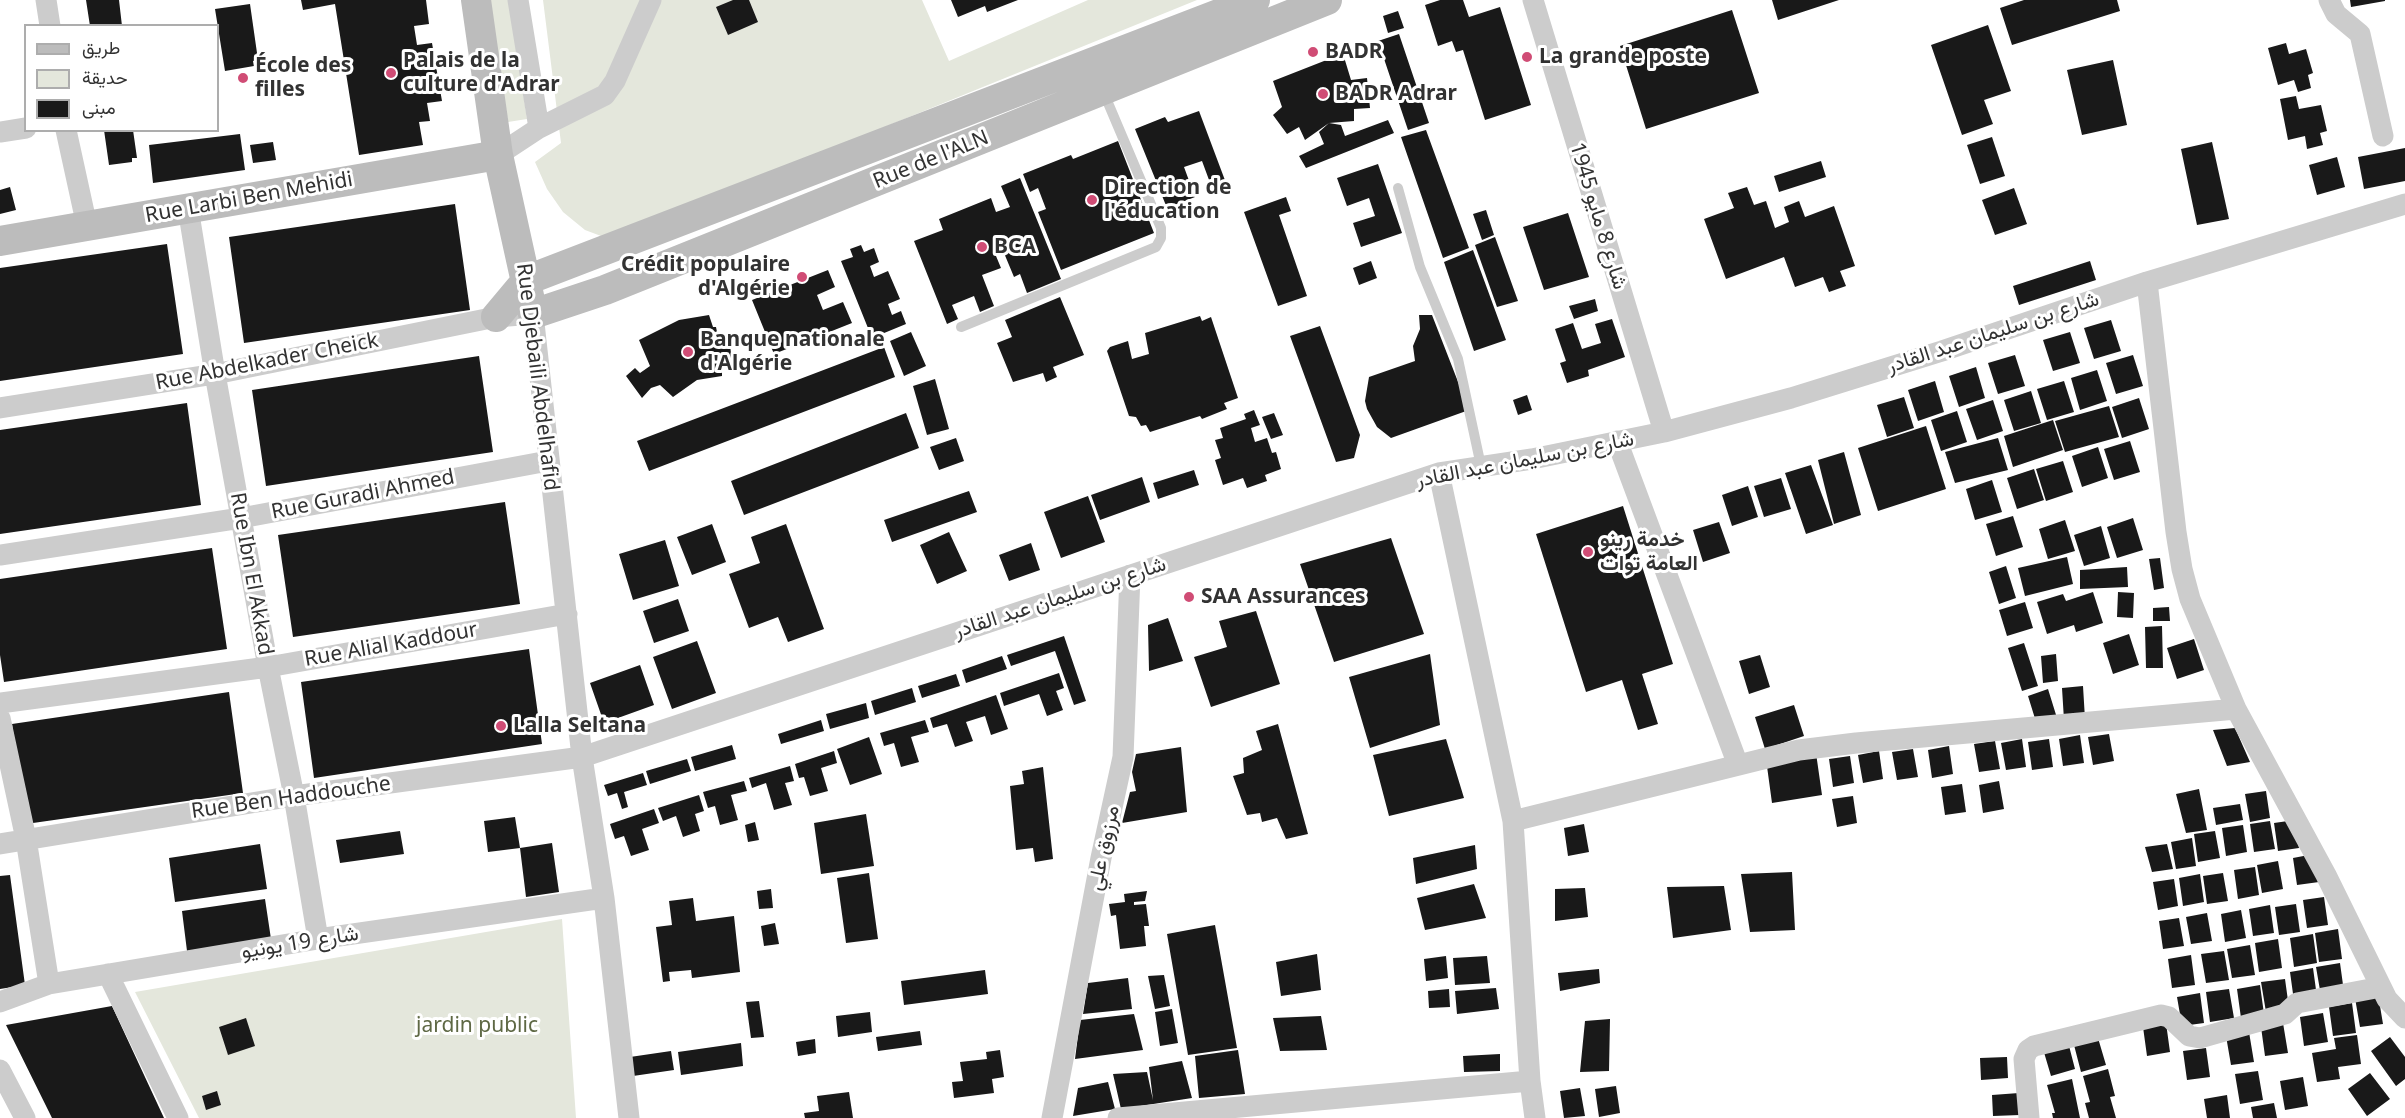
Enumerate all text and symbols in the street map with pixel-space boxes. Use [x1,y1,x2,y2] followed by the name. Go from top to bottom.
[24,24,219,132] legend
[82,35,120,59] text: طريق
[1325,39,1383,65] place label: BADR
[1539,44,1707,70] place label: La grande poste
[1306,45,1320,59] marker: BADR
[403,48,560,98] place label: Palais de la culture d'Adrar
[1520,50,1534,64] marker: La grande poste
[255,53,351,103] place label: École des filles
[82,65,128,89] text: حديقة
[384,66,398,80] marker: Palais de la culture d'Adrar
[236,71,250,85] marker: École des filles
[1335,81,1457,107] place label: BADR Adrar
[1316,87,1330,101] marker: BADR Adrar
[82,95,116,119] text: مبنى
[869,125,993,195] street label: Rue de l'ALN
[1564,139,1632,293] street label: شارع 8 مايو 1945
[143,167,355,229] street label: Rue Larbi Ben Mehidi
[1104,175,1231,225] place label: Direction de l'éducation
[1085,193,1099,207] marker: Direction de l'éducation
[994,234,1036,260] place label: BCA
[975,240,989,254] marker: BCA
[621,252,790,302] place label: Crédit populaire d'Algérie
[511,262,563,492] street label: Rue Djebaili Abdelhafid
[795,270,809,284] marker: Crédit populaire d'Algérie
[1884,287,2102,379] street label: شارع بن سليمان عبد القادر
[700,327,885,377] place label: Banque nationale d'Algérie
[153,328,381,396] street label: Rue Abdelkader Cheick
[681,345,695,359] marker: Banque nationale d'Algérie
[1414,426,1636,494] street label: شارع بن سليمان عبد القادر
[269,465,457,525] street label: Rue Guradi Ahmed
[224,491,278,657] street label: Rue Ibn El Akkad
[1600,527,1698,577] place label: خدمة رينو العامة توات
[1581,545,1595,559] marker: خدمة رينو العامة توات
[951,552,1169,644] street label: شارع بن سليمان عبد القادر
[1201,584,1365,610] place label: SAA Assurances
[1182,590,1196,604] marker: SAA Assurances
[303,617,479,673] street label: Rue Alial Kaddour
[513,713,646,739] place label: Lalla Seltana
[494,719,508,733] marker: Lalla Seltana
[190,772,392,824] street label: Rue Ben Haddouche
[1083,803,1125,893] street label: مرزوق علي
[240,921,360,965] street label: شارع 19 يونيو
[416,1013,538,1039] park label: jardin public

